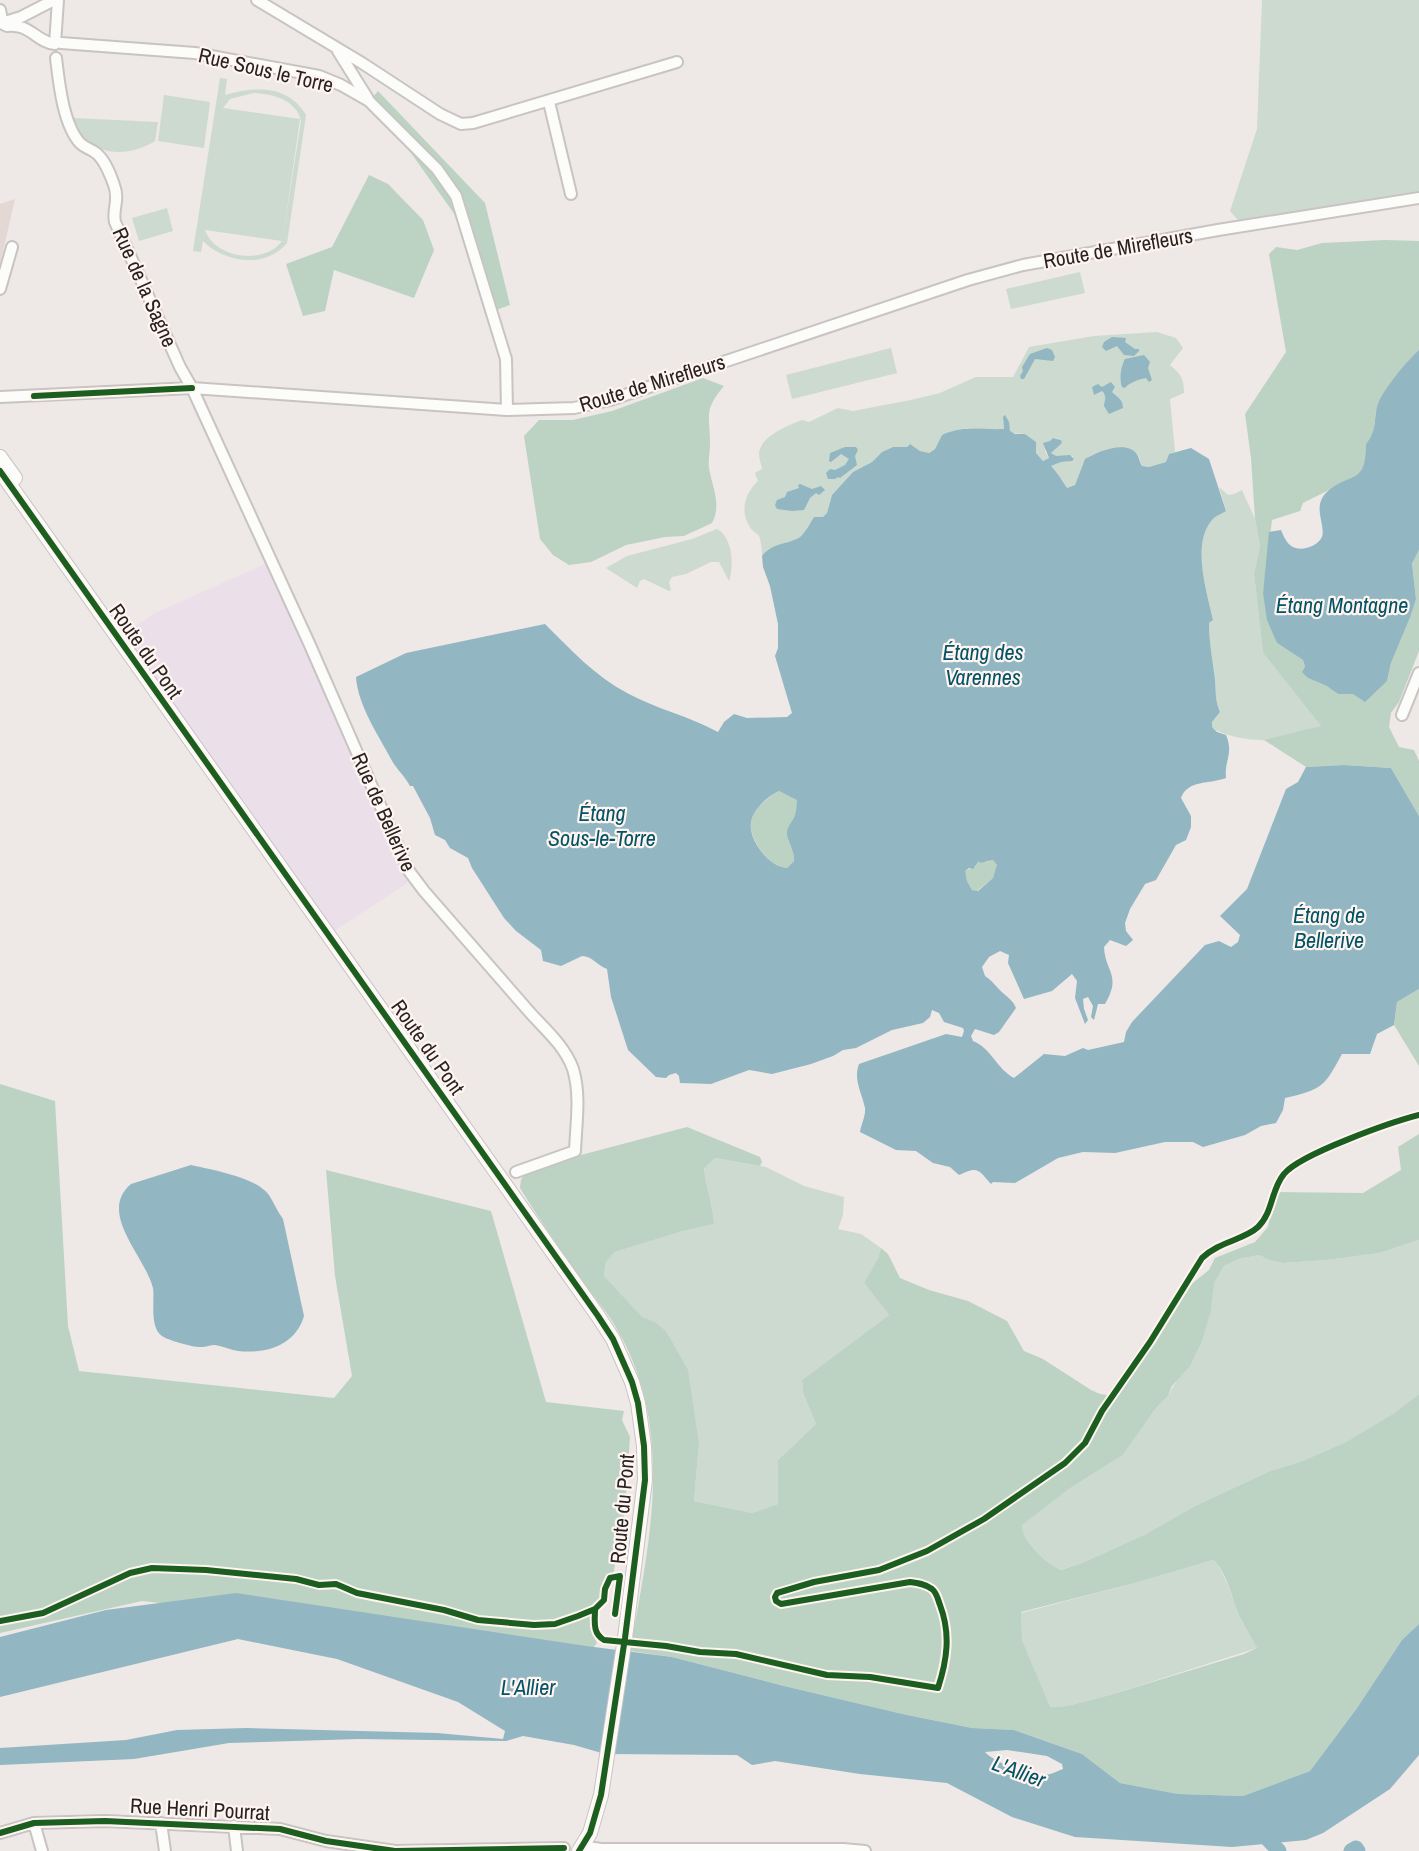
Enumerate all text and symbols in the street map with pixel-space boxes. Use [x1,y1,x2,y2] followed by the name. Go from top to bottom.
[196,40,336,100] street label: Rue Sous le Torre
[1041,221,1195,275] street label: Route de Mirefleurs
[106,222,184,352] street label: Rue de la Sagne
[575,347,729,419] street label: Route de Mirefleurs
[1276,590,1408,620] water label: Étang Montagne
[103,598,190,705] street label: Route du Pont
[942,637,1024,692] water label: Étang des Varennes
[345,748,423,876] street label: Rue de Bellerive
[548,798,656,853] water label: Étang Sous-le-Torre
[1293,900,1365,955] water label: Étang de Bellerive
[385,994,472,1101] street label: Route du Pont
[603,1453,641,1565] street label: Route du Pont
[501,1672,556,1702] water label: L'Allier
[988,1748,1051,1795] water label: L'Allier
[129,1791,271,1827] street label: Rue Henri Pourrat

